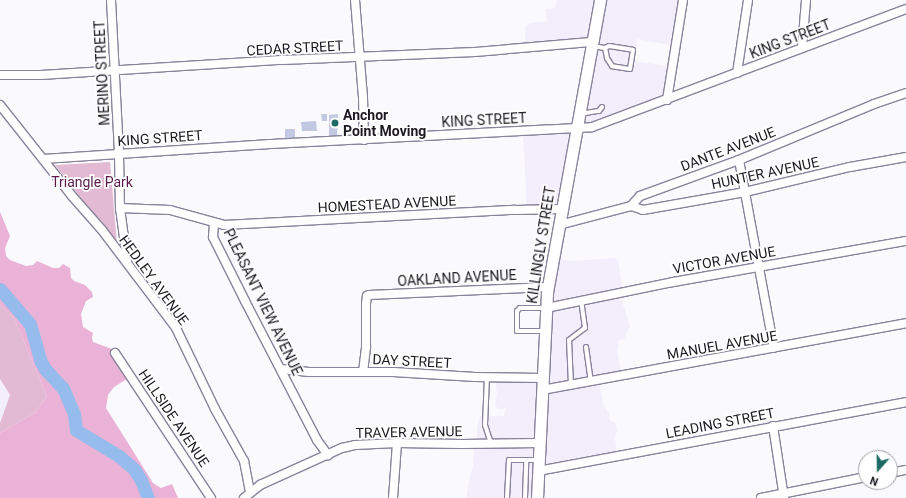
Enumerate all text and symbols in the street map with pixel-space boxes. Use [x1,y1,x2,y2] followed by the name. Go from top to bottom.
[747,16,833,62] street label: KING STREET
[91,20,113,126] street label: MERINO STREET
[246,37,344,59] street label: CEDAR STREET
[343,107,426,140] place label: Anchor Point Moving
[441,109,527,131] street label: KING STREET
[330,118,340,128] marker: Anchor Point Moving
[678,123,778,175] street label: DANTE AVENUE
[117,127,203,149] street label: KING STREET
[710,153,820,193] street label: HUNTER AVENUE
[51,174,133,190] park label: Triangle Park
[523,185,559,305] street label: KILLINGLY STREET
[317,192,457,216] street label: HOMESTEAD AVENUE
[220,226,306,378] street label: PLEASANT VIEW AVENUE
[116,232,192,328] street label: HEDLEY AVENUE
[671,243,777,277] street label: VICTOR AVENUE
[397,266,517,290] street label: OAKLAND AVENUE
[665,327,779,363] street label: MANUEL AVENUE
[372,351,452,371] street label: DAY STREET
[135,366,213,470] street label: HILLSIDE AVENUE
[664,404,776,442] street label: LEADING STREET
[355,423,463,441] street label: TRAVER AVENUE
[858,450,898,490] north arrow
[868,473,880,488] text: N

